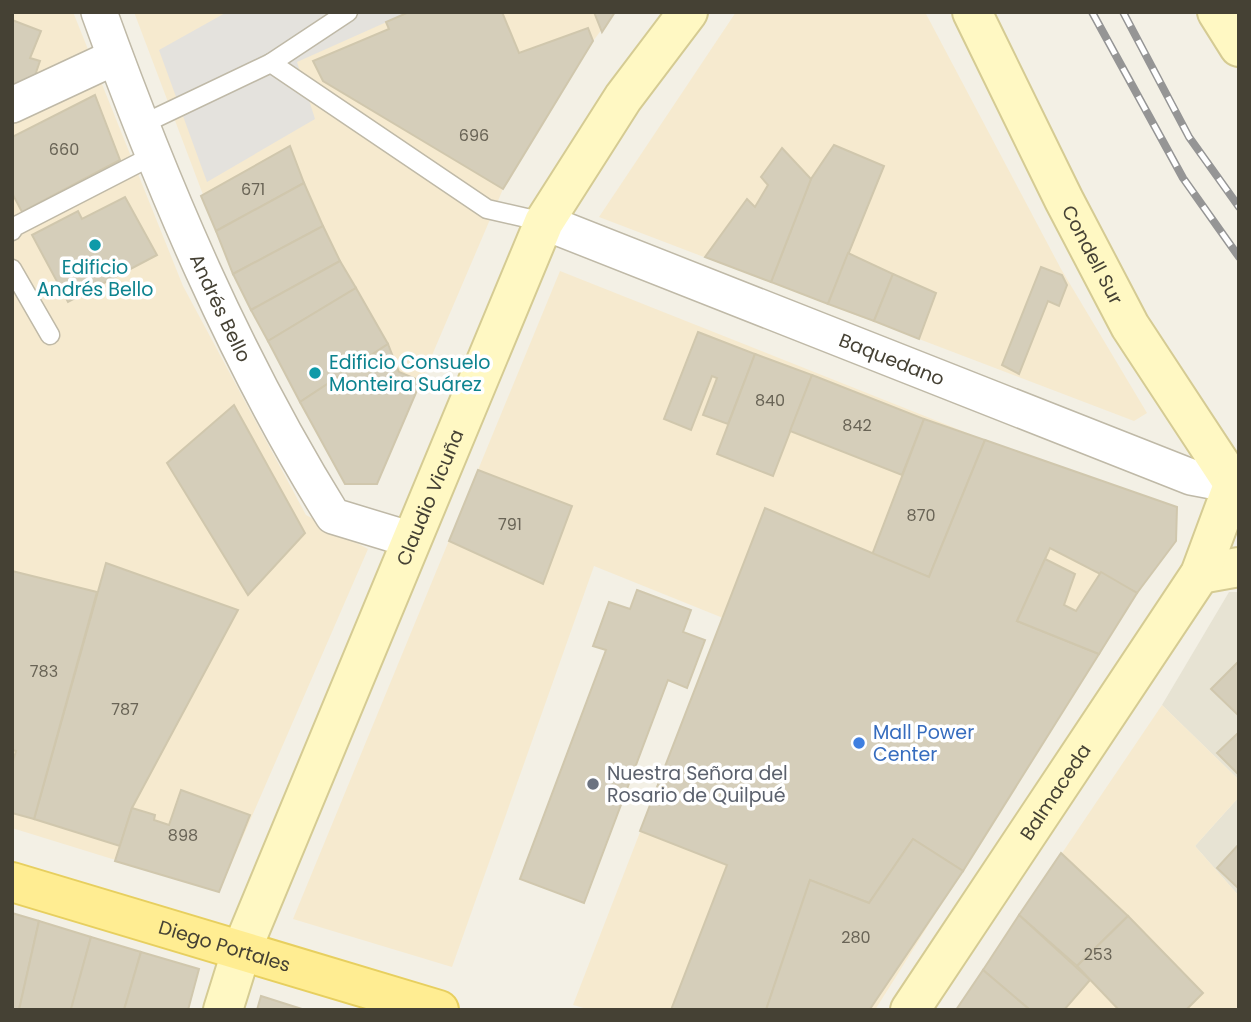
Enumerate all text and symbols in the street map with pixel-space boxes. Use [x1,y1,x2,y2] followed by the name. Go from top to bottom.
[459,124,489,147] house number: 696
[49,138,79,161] house number: 660
[241,178,265,201] house number: 671
[1055,201,1129,309] street label: Condell Sur
[87,237,103,253] marker: Edificio Andrés Bello
[183,250,258,367] street label: Andrés Bello
[37,254,153,303] place label: Edificio Andrés Bello
[835,327,949,393] street label: Baquedano
[329,349,490,398] place label: Edificio Consuelo Monteira Suárez
[307,365,323,381] marker: Edificio Consuelo Monteira Suárez
[755,389,785,412] house number: 840
[842,414,872,437] house number: 842
[390,425,470,570] street label: Claudio Vicuña
[907,504,935,527] house number: 870
[498,513,522,536] house number: 791
[30,660,58,683] house number: 783
[111,698,139,721] house number: 787
[873,719,974,768] place label: Mall Power Center
[851,735,867,751] marker: Mall Power Center
[1014,739,1097,846] street label: Balmaceda
[607,760,788,809] place label: Nuestra Señora del Rosario de Quilpué
[585,776,601,792] marker: Nuestra Señora del Rosario de Quilpué
[168,824,198,847] house number: 898
[155,914,294,979] street label: Diego Portales
[841,926,871,949] house number: 280
[1084,943,1112,966] house number: 253

